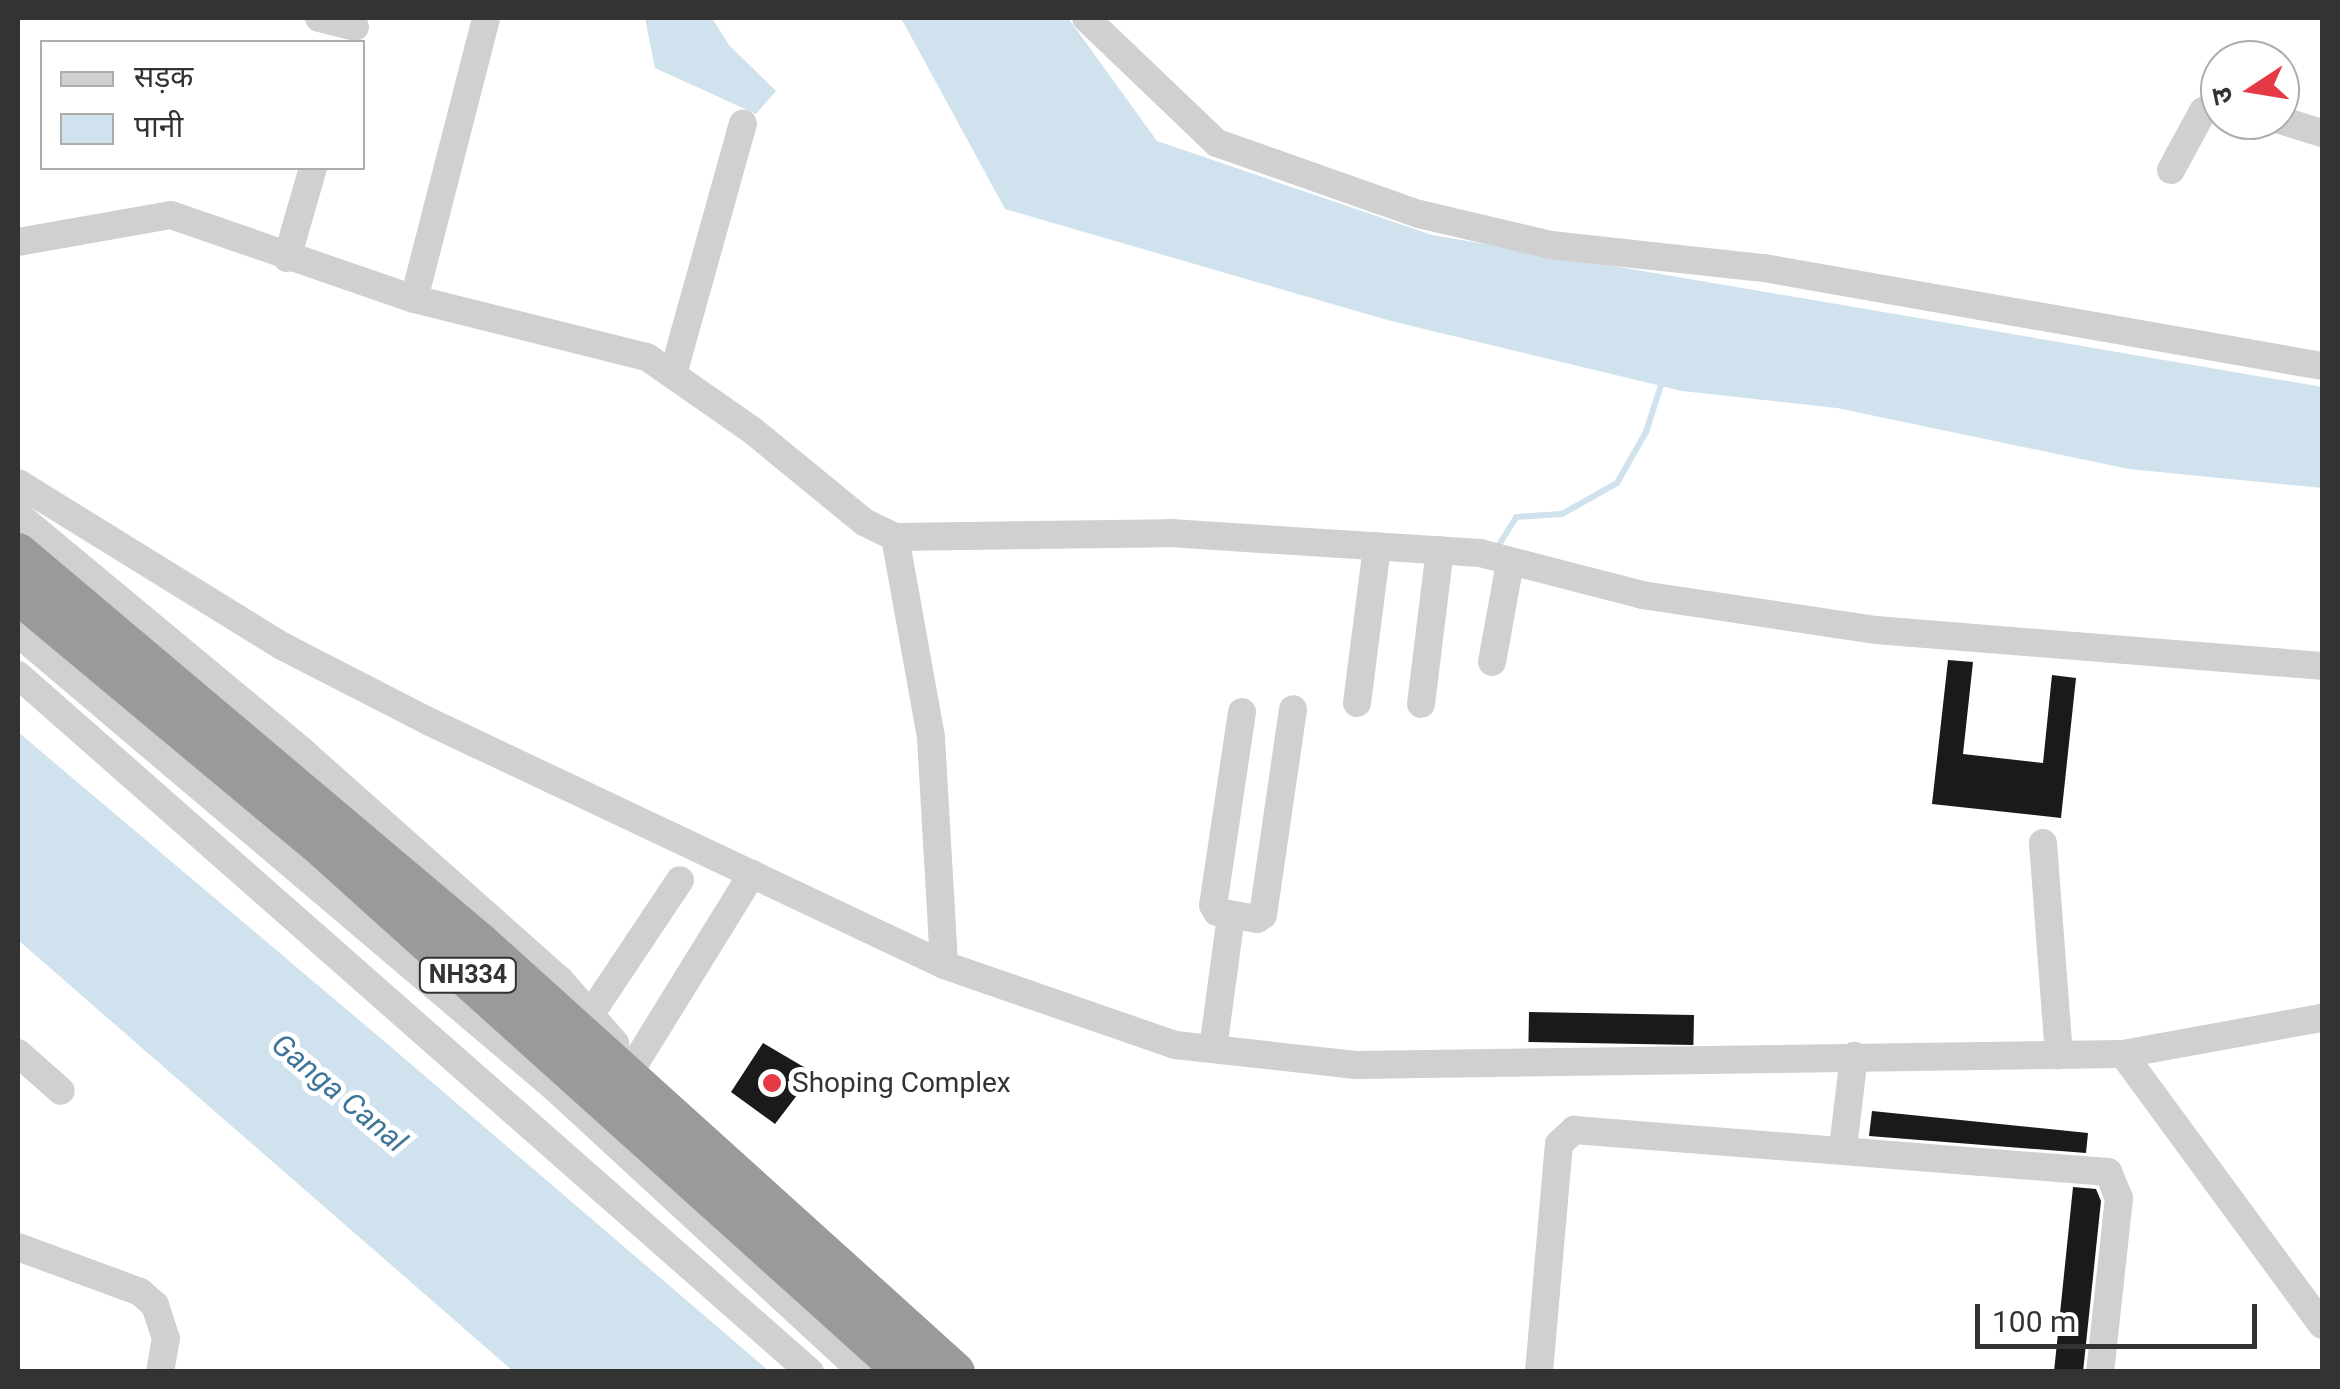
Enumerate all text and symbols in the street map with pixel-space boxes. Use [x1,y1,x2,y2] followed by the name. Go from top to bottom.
[40,40,365,170] legend
[2200,40,2300,140] north arrow
[134,59,193,94] text: सड़क
[2204,84,2240,107] text: उ
[134,109,183,144] text: पानी
[418,955,518,995] road number: NH334
[264,1026,414,1160] water label: Ganga Canal
[792,1066,1011,1100] place label: Shoping Complex
[761,1072,783,1094] marker: Shoping Complex
[1980,1284,2262,1346] scale bar
[1992,1304,2076,1339] text: 100 m

